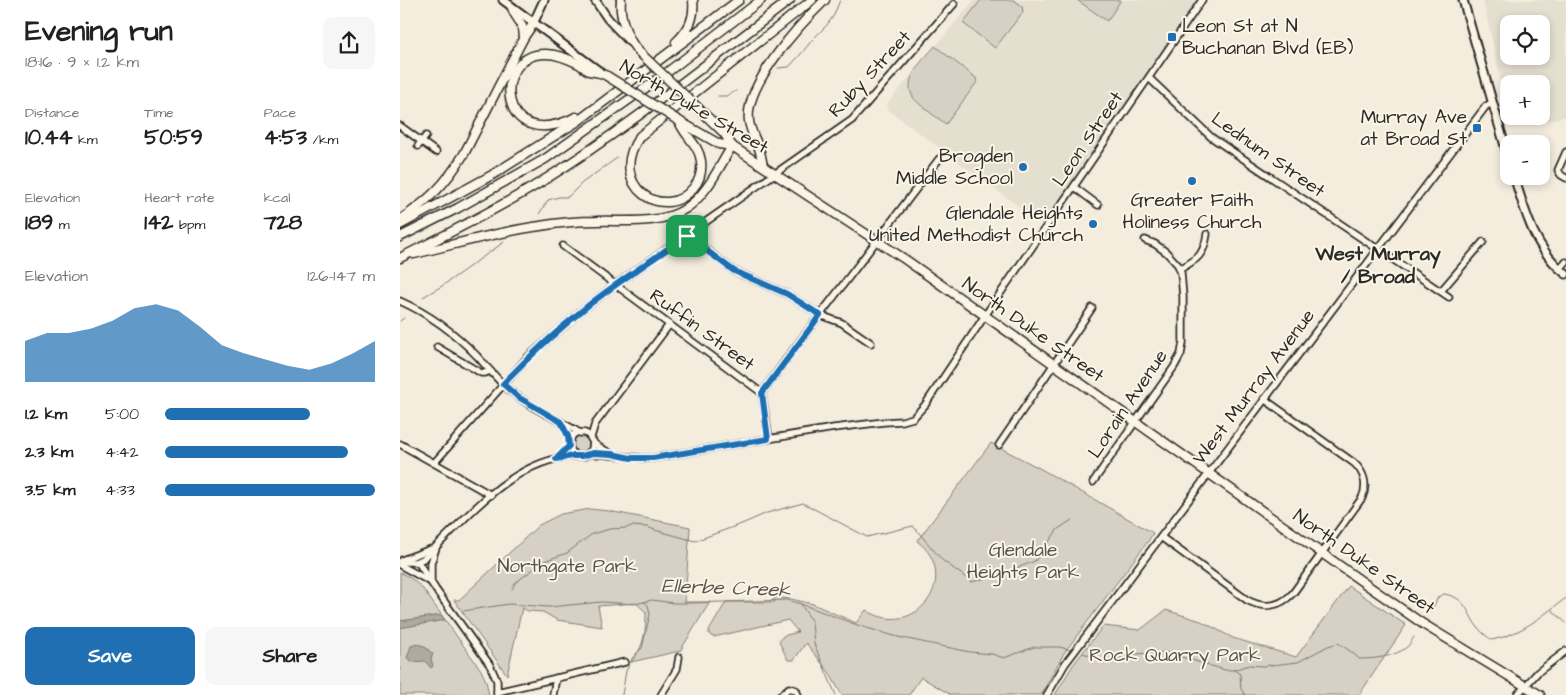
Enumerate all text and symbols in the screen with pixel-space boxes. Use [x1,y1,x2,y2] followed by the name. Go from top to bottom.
[25,12,173,51] text: Evening run
[1182,13,1354,62] place label: Leon St at N Buchanan Blvd (EB)
[1500,15,1550,185] map controls
[1500,15,1550,65] button: locate
[323,17,375,69] button: share
[822,24,919,124] street label: Ruby Street
[1166,31,1178,43] marker: Leon St at N Buchanan Blvd (EB)
[25,51,139,73] text: 18:16 · 9 × 1.2 km
[615,53,774,161] street label: North Duke Street
[1500,75,1550,125] button: +
[1046,86,1130,192] street label: Leon Street
[25,103,79,123] text: Distance
[144,103,174,123] text: Time
[264,103,296,123] text: Pace
[1360,104,1467,153] place label: Murray Ave at Broad St
[1206,106,1331,204] street label: Lednum Street
[1471,122,1483,134] marker: Murray Ave at Broad St
[25,123,72,152] text: 10.44
[144,123,203,152] text: 50:59
[264,123,307,152] text: 4:53
[72,130,98,150] text: km
[307,130,339,150] text: /km
[1500,135,1550,185] button: −
[896,143,1013,192] place label: Brogden Middle School
[1017,161,1029,173] marker: Brogden Middle School
[1186,175,1198,187] marker: Greater Faith Holiness Church
[1123,187,1262,236] place label: Greater Faith Holiness Church
[25,188,80,208] text: Elevation
[144,188,215,208] text: Heart rate
[264,188,290,208] text: kcal
[869,200,1084,249] place label: Glendale Heights United Methodist Church
[25,208,53,237] text: 189
[144,208,173,237] text: 142
[264,208,302,237] text: 728
[53,215,70,235] text: m
[173,215,205,235] text: bpm
[666,215,708,257] pin
[1087,218,1099,230] marker: Glendale Heights United Methodist Church
[673,222,701,250] icon: arrive
[1314,240,1441,291] district label: West Murray / Broad
[25,265,88,287] text: Elevation
[307,265,375,287] text: 126–147 m
[956,271,1110,389] street label: North Duke Street
[644,283,760,378] street label: Ruffin Street
[1186,304,1322,471] street label: West Murray Avenue
[1082,344,1174,464] street label: Lorain Avenue
[25,403,67,425] text: 1.2 km
[105,403,139,425] text: 5:00
[25,441,73,463] text: 2.3 km
[105,441,139,463] text: 4:42
[25,479,75,501] text: 3.5 km
[105,479,135,501] text: 4:33
[1287,503,1441,621] street label: North Duke Street
[967,537,1080,587] park label: Glendale Heights Park
[497,553,637,581] park label: Northgate Park
[661,572,792,604] water label: Ellerbe Creek
[25,627,195,685] button: Save
[205,627,375,685] button: Share
[1089,642,1261,670] park label: Rock Quarry Park

